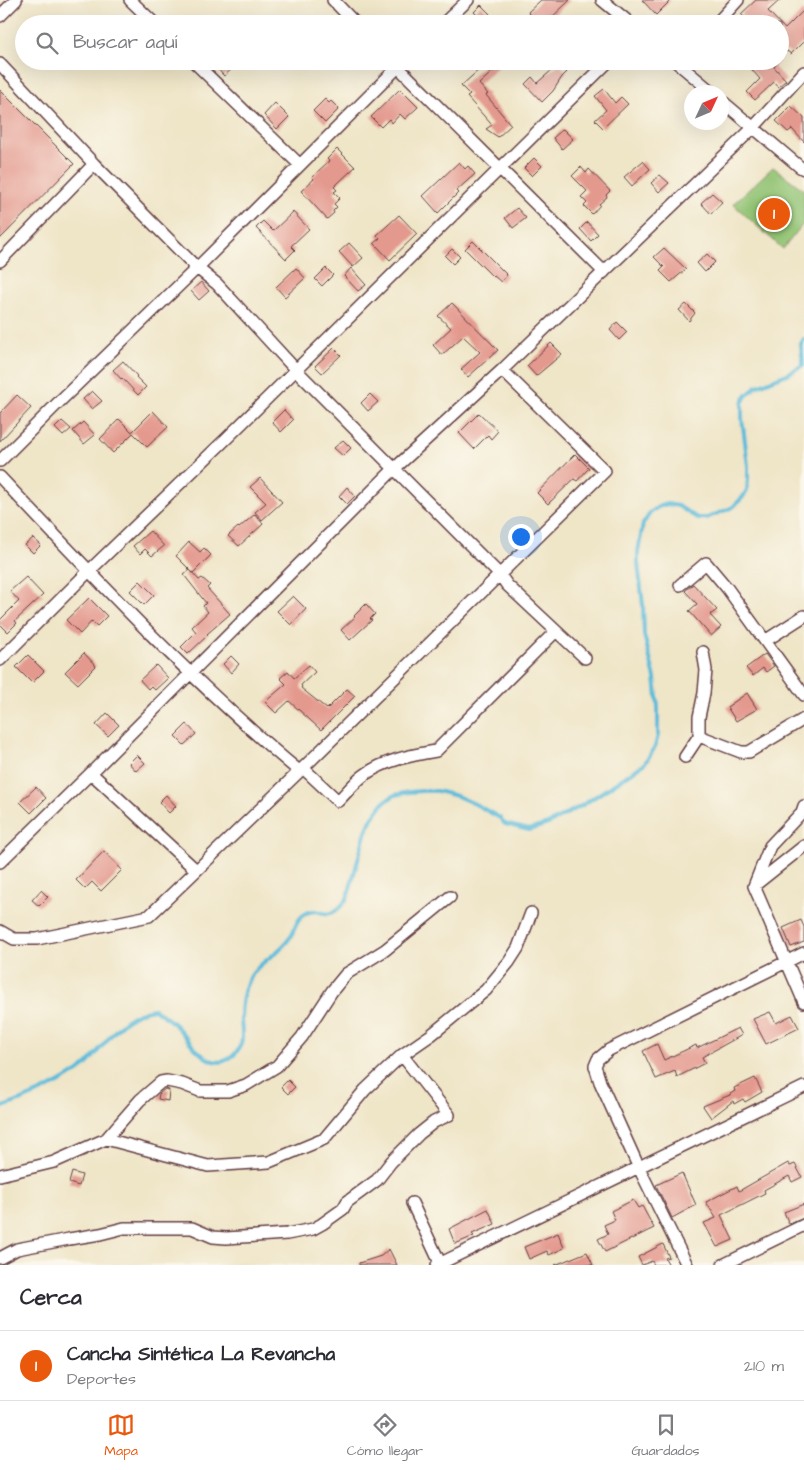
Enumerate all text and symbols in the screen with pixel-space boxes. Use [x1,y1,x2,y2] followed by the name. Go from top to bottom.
[15,15,789,70] search box
[33,29,61,57] icon: search
[73,29,177,56] text: Buscar aquí
[684,85,729,130] north arrow
[758,195,790,233] pin: 1
[508,524,534,550] your location
[20,1283,82,1312] text: Cerca
[67,1341,335,1368] text: Cancha Sintética La Revancha
[35,1355,37,1377] text: 1
[744,1355,784,1377] text: 210 m
[67,1368,136,1390] text: Deportes
[104,1411,138,1461] tab: Mapa
[347,1411,423,1461] tab: Cómo llegar
[632,1411,700,1461] tab: Guardados

